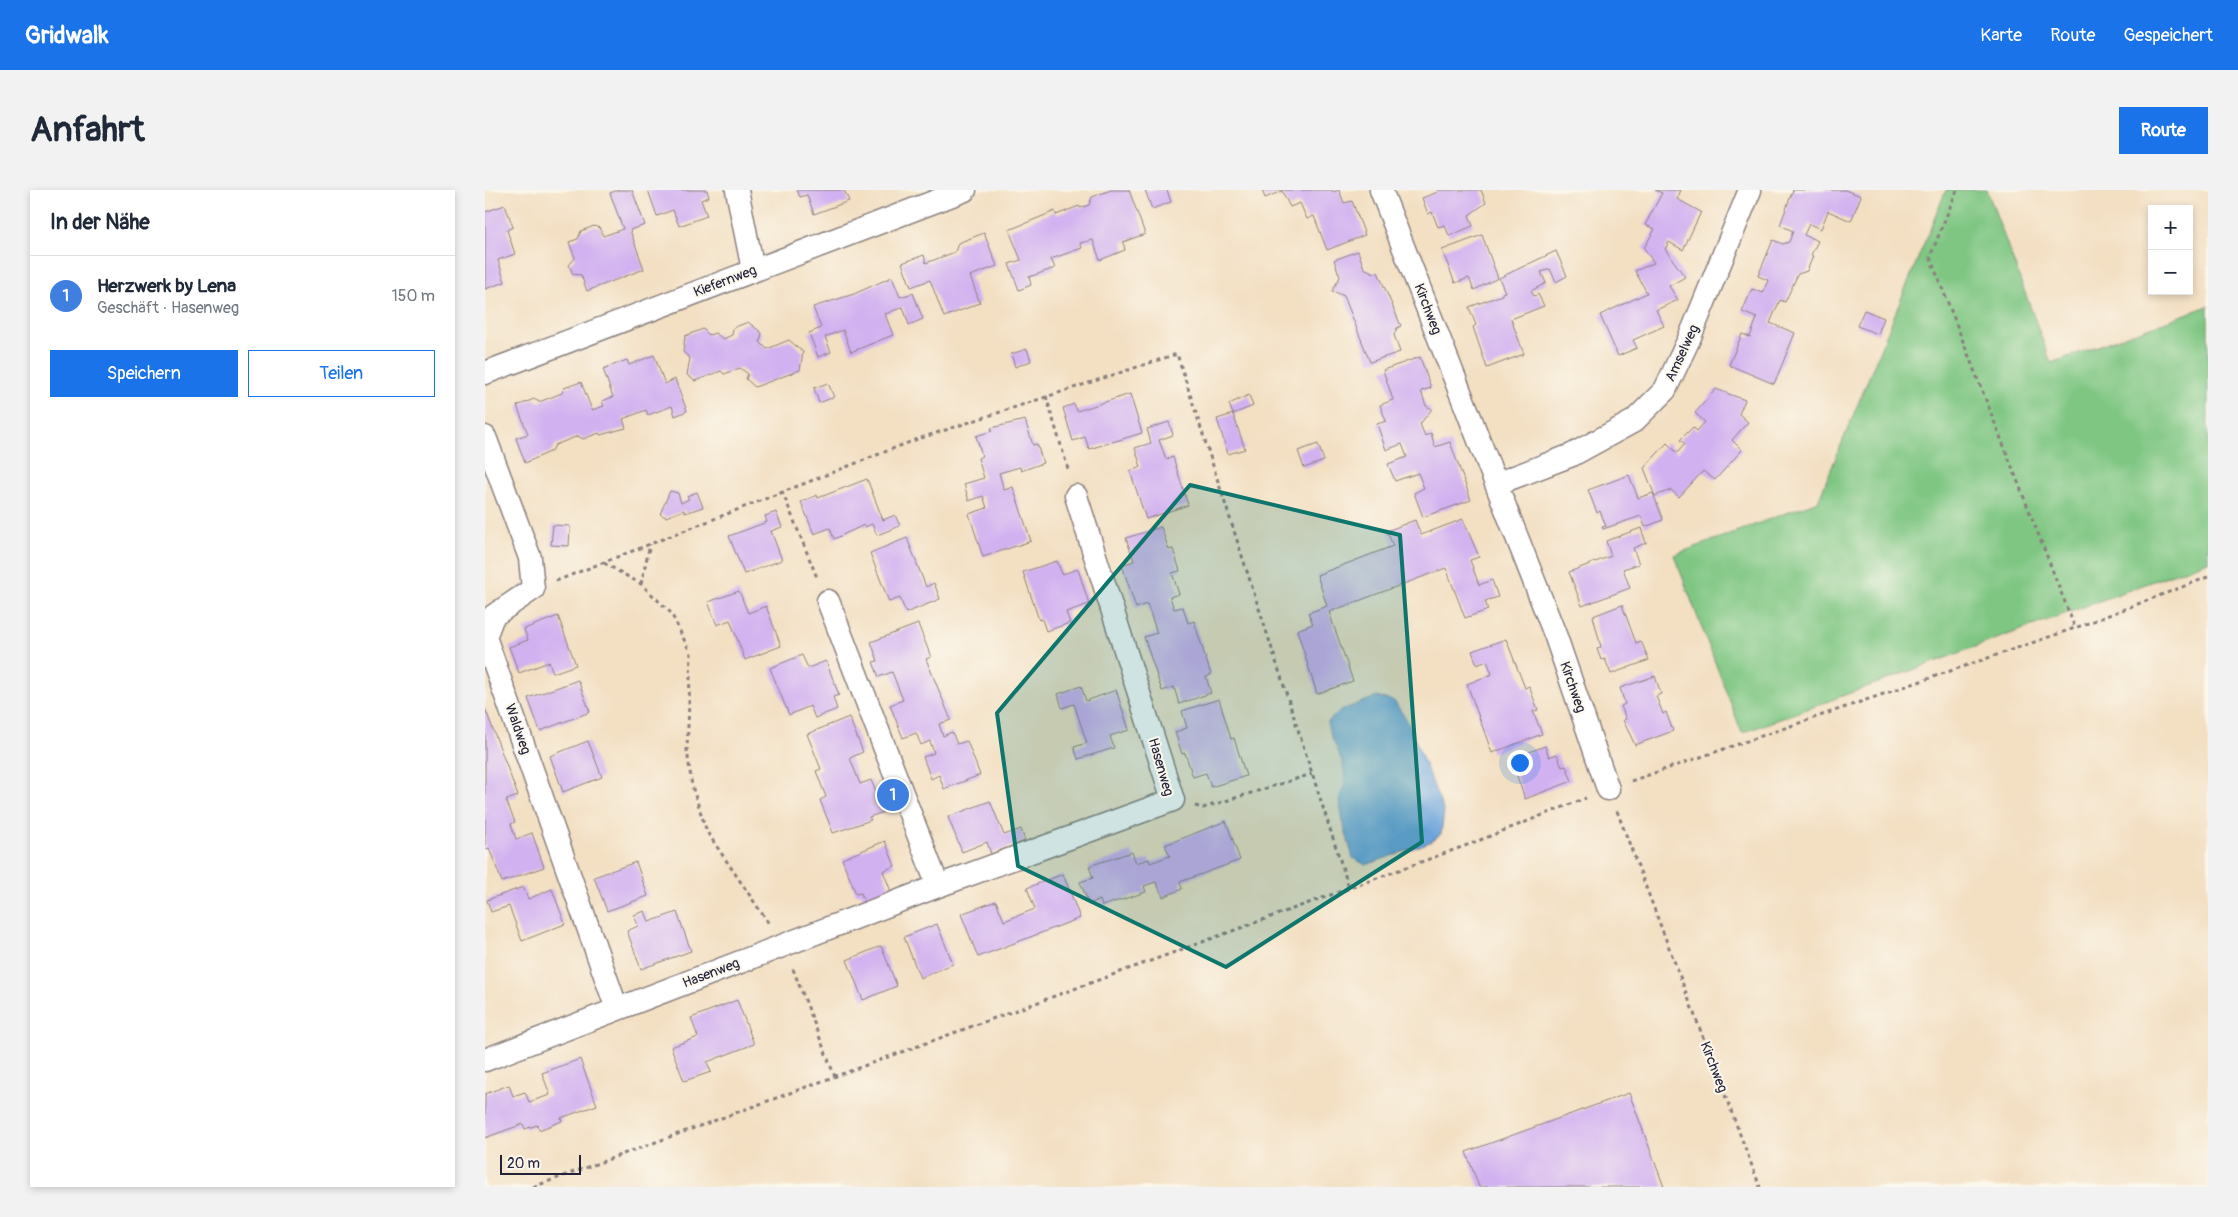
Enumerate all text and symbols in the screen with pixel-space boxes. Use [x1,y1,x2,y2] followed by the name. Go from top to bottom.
[25,21,109,50] text: Gridwalk
[1980,24,2022,47] text: Karte
[2050,24,2095,47] text: Route
[2123,24,2213,47] text: Gespeichert
[2119,107,2208,154] button: Route
[30,108,145,152] text: Anfahrt
[2148,205,2193,295] map controls
[2148,205,2193,250] button: +
[50,209,150,236] text: In der Nähe
[2148,250,2193,295] button: −
[691,261,759,301] street label: Kiefernweg
[97,274,236,298] text: Herzwerk by Lena
[1411,281,1445,337] street label: Kirchweg
[63,286,69,306] text: 1
[391,286,435,306] text: 150 m
[97,298,239,318] text: Geschäft · Hasenweg
[1661,322,1703,384] street label: Amselweg
[50,350,238,397] button: Speichern
[248,350,435,397] button: Teilen
[1556,659,1590,715] street label: Kirchweg
[501,702,535,756] street label: Waldweg
[1145,736,1177,798] street label: Hasenweg
[1507,750,1533,776] your location
[877,776,909,814] pin: 1
[680,954,742,992] street label: Hasenweg
[1697,1039,1731,1095] street label: Kirchweg
[500,1152,581,1175] scale bar
[507,1155,540,1172] text: 20 m

